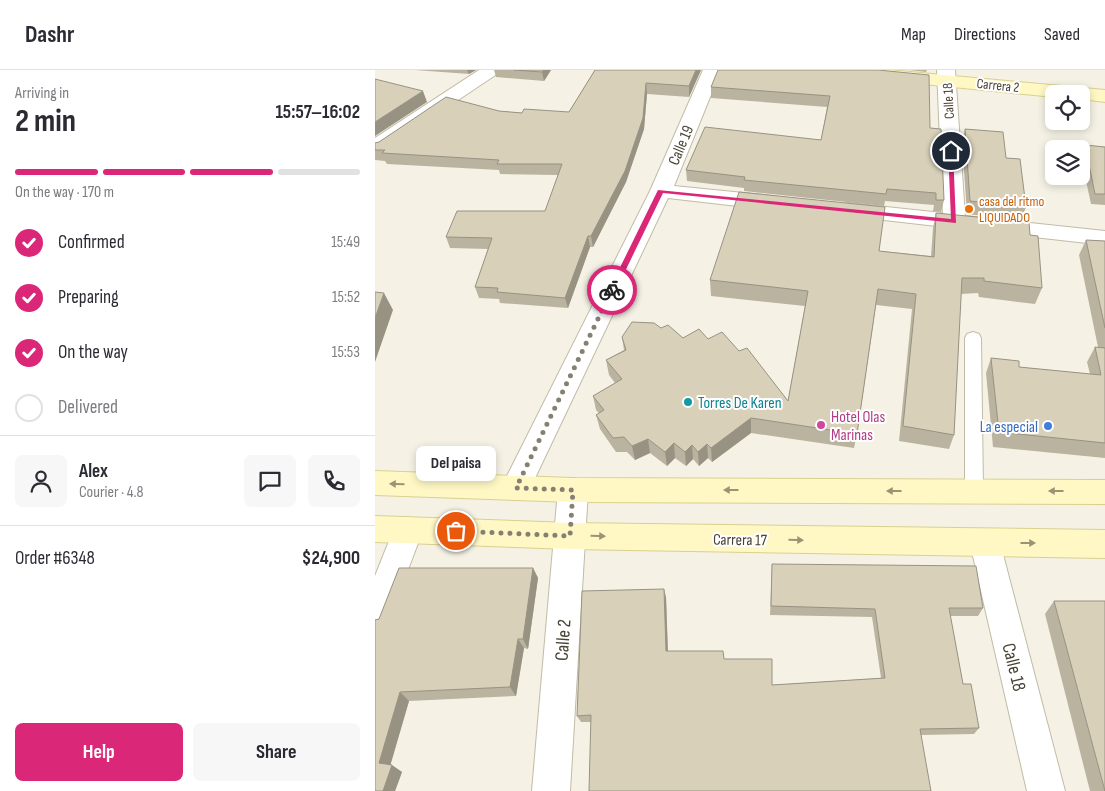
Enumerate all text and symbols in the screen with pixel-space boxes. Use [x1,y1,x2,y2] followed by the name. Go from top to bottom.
[25,20,74,49] text: Dashr
[901,24,926,45] text: Map
[954,24,1016,45] text: Directions
[1044,24,1080,45] text: Saved
[976,75,1020,96] street label: Carrera 2
[939,83,958,119] street label: Calle 18
[15,84,69,103] text: Arriving in
[1045,85,1090,185] map controls
[1045,85,1090,130] button: locate
[275,101,360,124] text: 15:57–16:02
[15,102,76,141] text: 2 min
[665,123,698,168] street label: Calle 19
[930,130,972,172] pin
[937,137,965,165] icon: home
[1045,140,1090,185] button: layers
[15,183,114,202] text: On the way · 170 m
[979,193,1045,226] place label: casa del ritmo LIQUIDADO
[963,203,975,215] marker: casa del ritmo LIQUIDADO
[15,229,43,257] icon: check
[58,231,125,254] text: Confirmed
[331,233,360,252] text: 15:49
[587,265,637,315] courier
[598,276,626,304] icon: bike
[15,284,43,312] icon: check
[58,286,119,309] text: Preparing
[332,288,360,307] text: 15:52
[15,339,43,367] icon: check
[58,341,128,364] text: On the way
[332,343,360,362] text: 15:53
[698,394,782,413] place label: Torres De Karen
[58,396,118,419] text: Delivered
[682,396,694,408] marker: Torres De Karen
[831,408,885,445] place label: Hotel Olas Marinas
[980,418,1038,437] place label: La especial
[815,419,827,431] marker: Hotel Olas Marinas
[1042,420,1054,432] marker: La especial
[416,446,496,481] callout: Del paisa
[431,454,481,473] text: Del paisa
[15,455,67,507] button: person
[244,455,296,507] button: chat
[308,455,360,507] button: phone
[79,460,108,483] text: Alex
[389,480,405,488] one-way arrow
[79,483,143,502] text: Courier · 4.8
[723,486,739,494] one-way arrow
[886,487,902,495] one-way arrow
[1048,487,1064,495] one-way arrow
[435,510,477,552] pin
[442,517,470,545] icon: bag
[713,531,768,550] street label: Carrera 17
[590,532,606,540] one-way arrow
[788,536,804,544] one-way arrow
[1020,539,1036,547] one-way arrow
[15,547,95,570] text: Order #6348
[302,547,360,570] text: $24,900
[551,618,576,662] street label: Calle 2
[996,641,1031,694] street label: Calle 18
[15,723,183,781] button: Help
[193,723,360,781] button: Share

